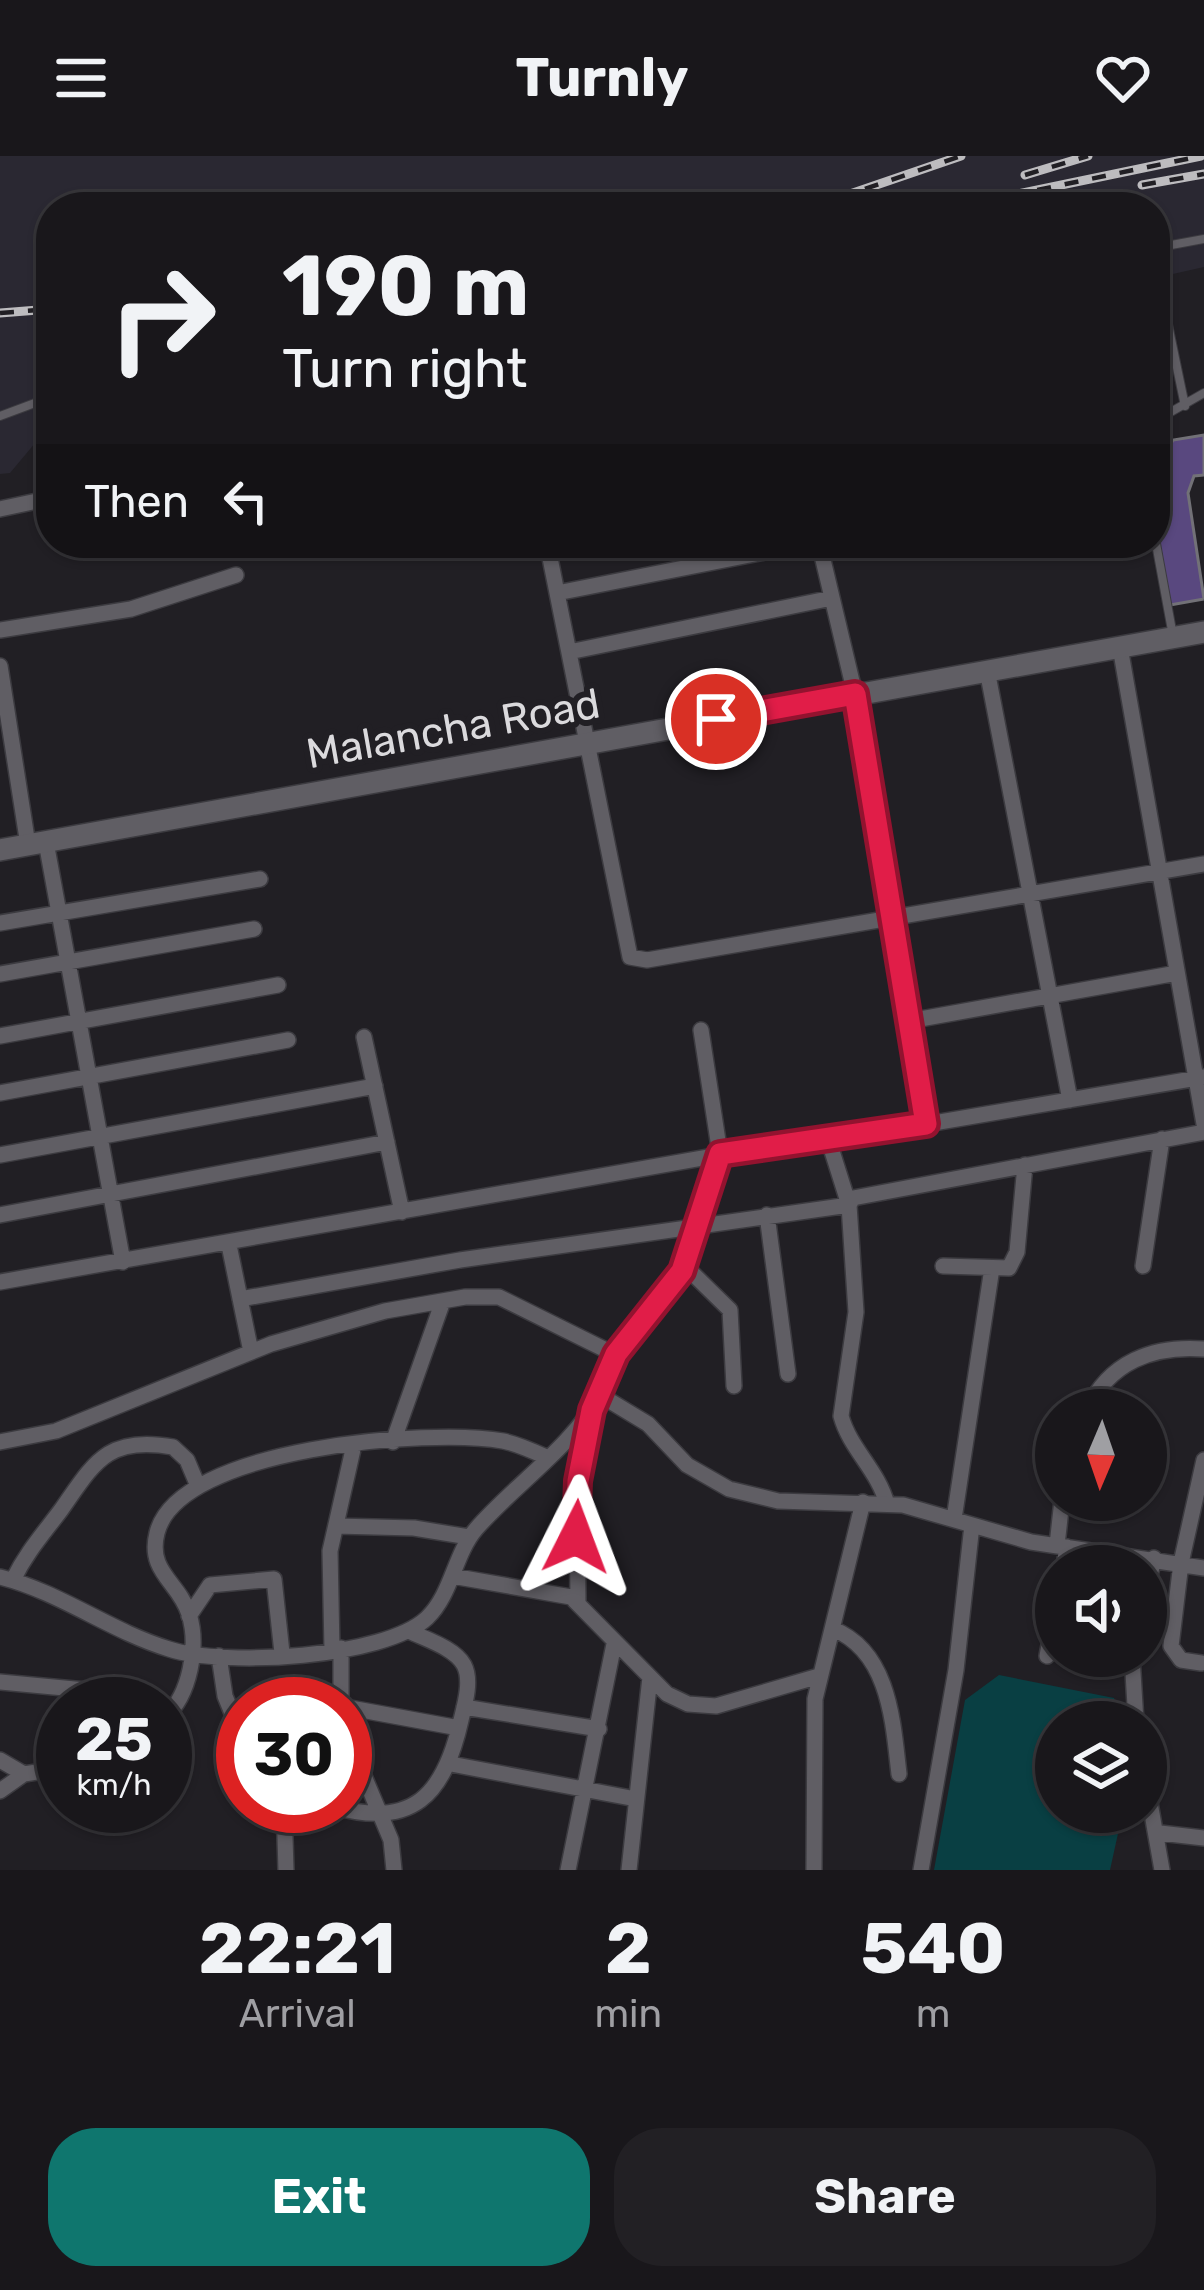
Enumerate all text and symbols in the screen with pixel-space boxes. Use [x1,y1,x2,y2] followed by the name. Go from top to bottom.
[48,45,114,111] icon: menu
[1090,45,1156,111] icon: heart
[516,46,688,110] text: Turnly
[282,236,530,336] text: 190 m
[84,240,240,396] icon: right
[282,337,527,401] text: Turn right
[213,468,279,534] icon: left
[84,475,189,528] text: Then
[665,668,767,770] pin
[303,679,604,779] street label: Malancha Road
[683,686,749,752] icon: arrive
[1035,1389,1167,1521] north arrow
[1035,1389,1167,1833] map controls
[513,1474,639,1600] position arrow
[1035,1545,1167,1677] button: sound
[216,1677,372,1833] speed limit sign: 30
[1035,1701,1167,1833] button: layers
[75,1704,153,1775] text: 25
[77,1767,151,1803] text: km/h
[199,1906,396,1991] text: 22:21
[605,1906,652,1991] text: 2
[861,1906,1005,1991] text: 540
[239,1991,356,2037] text: Arrival
[594,1991,662,2037] text: min
[916,1991,950,2037] text: m
[48,2128,590,2266] button: Exit
[614,2128,1156,2266] button: Share

